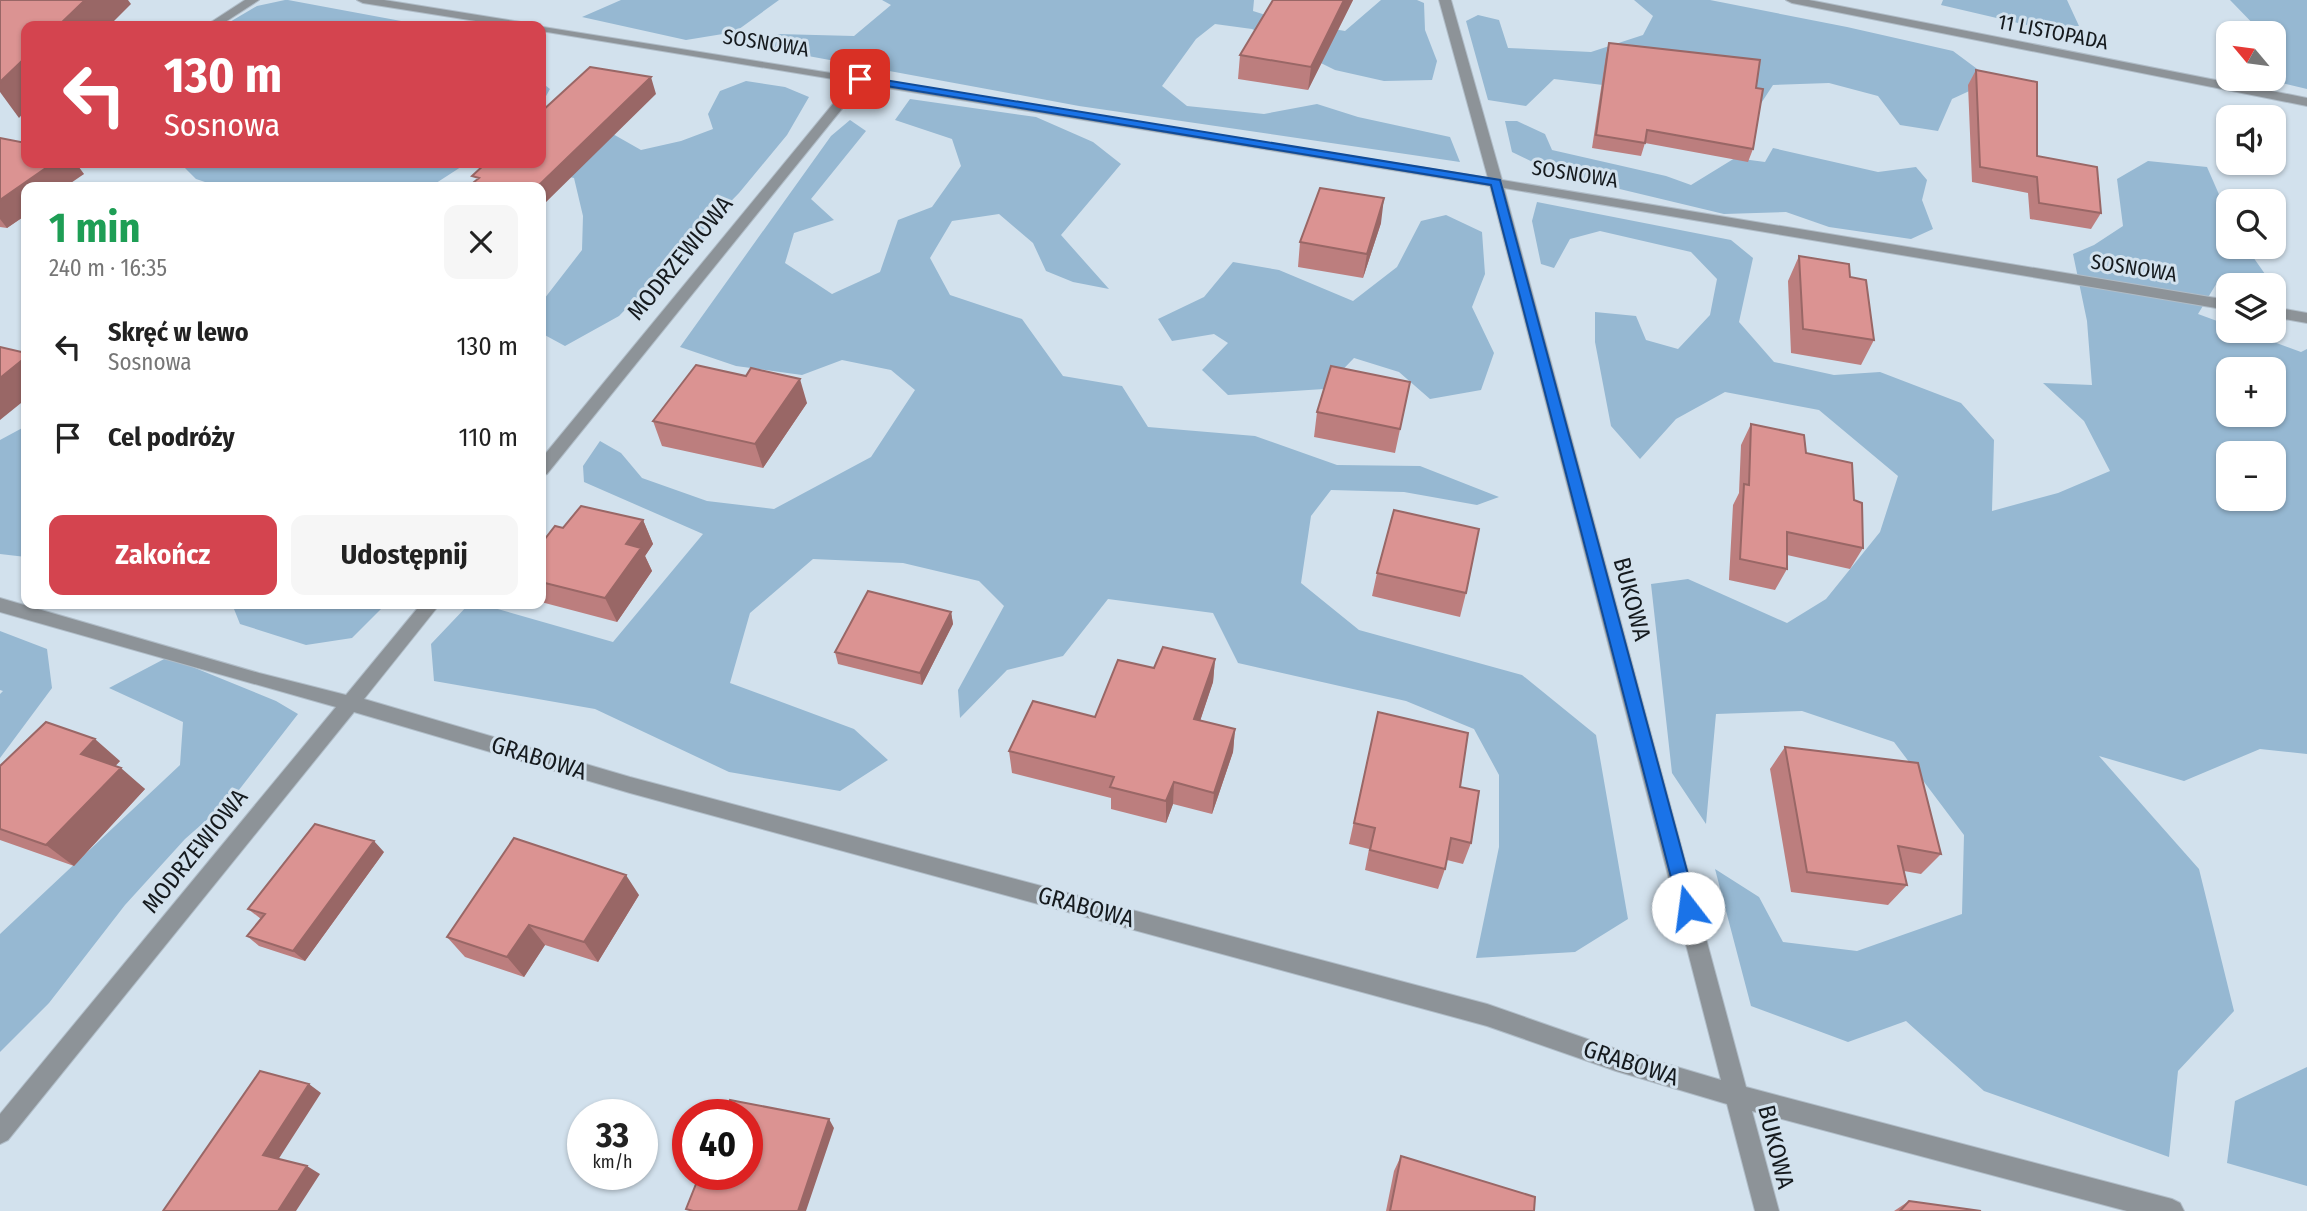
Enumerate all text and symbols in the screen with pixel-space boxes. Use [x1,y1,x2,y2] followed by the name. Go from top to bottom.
[1996,9,2110,55] street label: 11 LISTOPADA
[2216,21,2286,91] north arrow
[2216,21,2286,511] map controls
[721,23,811,63] street label: SOSNOWA
[164,46,282,105] text: 130 m
[49,49,140,140] icon: left
[830,49,890,109] pin
[841,60,879,98] icon: arrive
[2216,105,2286,175] button: sound
[164,106,280,144] text: Sosnowa
[1530,154,1620,194] street label: SOSNOWA
[2216,189,2286,259] button: search
[622,190,739,326] street label: MODRZEWIOWA
[49,203,140,253] text: 1 min
[444,205,518,279] button: close
[2089,248,2179,288] street label: SOSNOWA
[49,254,167,282] text: 240 m · 16:35
[2216,273,2286,343] button: layers
[108,317,249,348] text: Skręć w lewo
[49,328,87,366] icon: left
[456,331,518,362] text: 130 m
[108,348,192,376] text: Sosnowa
[2216,357,2286,427] button: +
[49,419,87,457] icon: arrive
[108,422,235,453] text: Cel podróży
[458,422,518,453] text: 110 m
[2216,441,2286,511] button: −
[49,515,277,595] button: Zakończ
[291,515,518,595] button: Udostępnij
[1607,554,1657,644] street label: BUKOWA
[488,730,590,786] street label: GRABOWA
[137,783,254,919] street label: MODRZEWIOWA
[1651,871,1725,945] position arrow
[1035,881,1137,933] street label: GRABOWA
[1580,1035,1682,1092] street label: GRABOWA
[672,1099,763,1190] speed limit sign: 40
[1752,1102,1800,1192] street label: BUKOWA
[596,1114,629,1156] text: 33
[592,1151,633,1173] text: km/h

